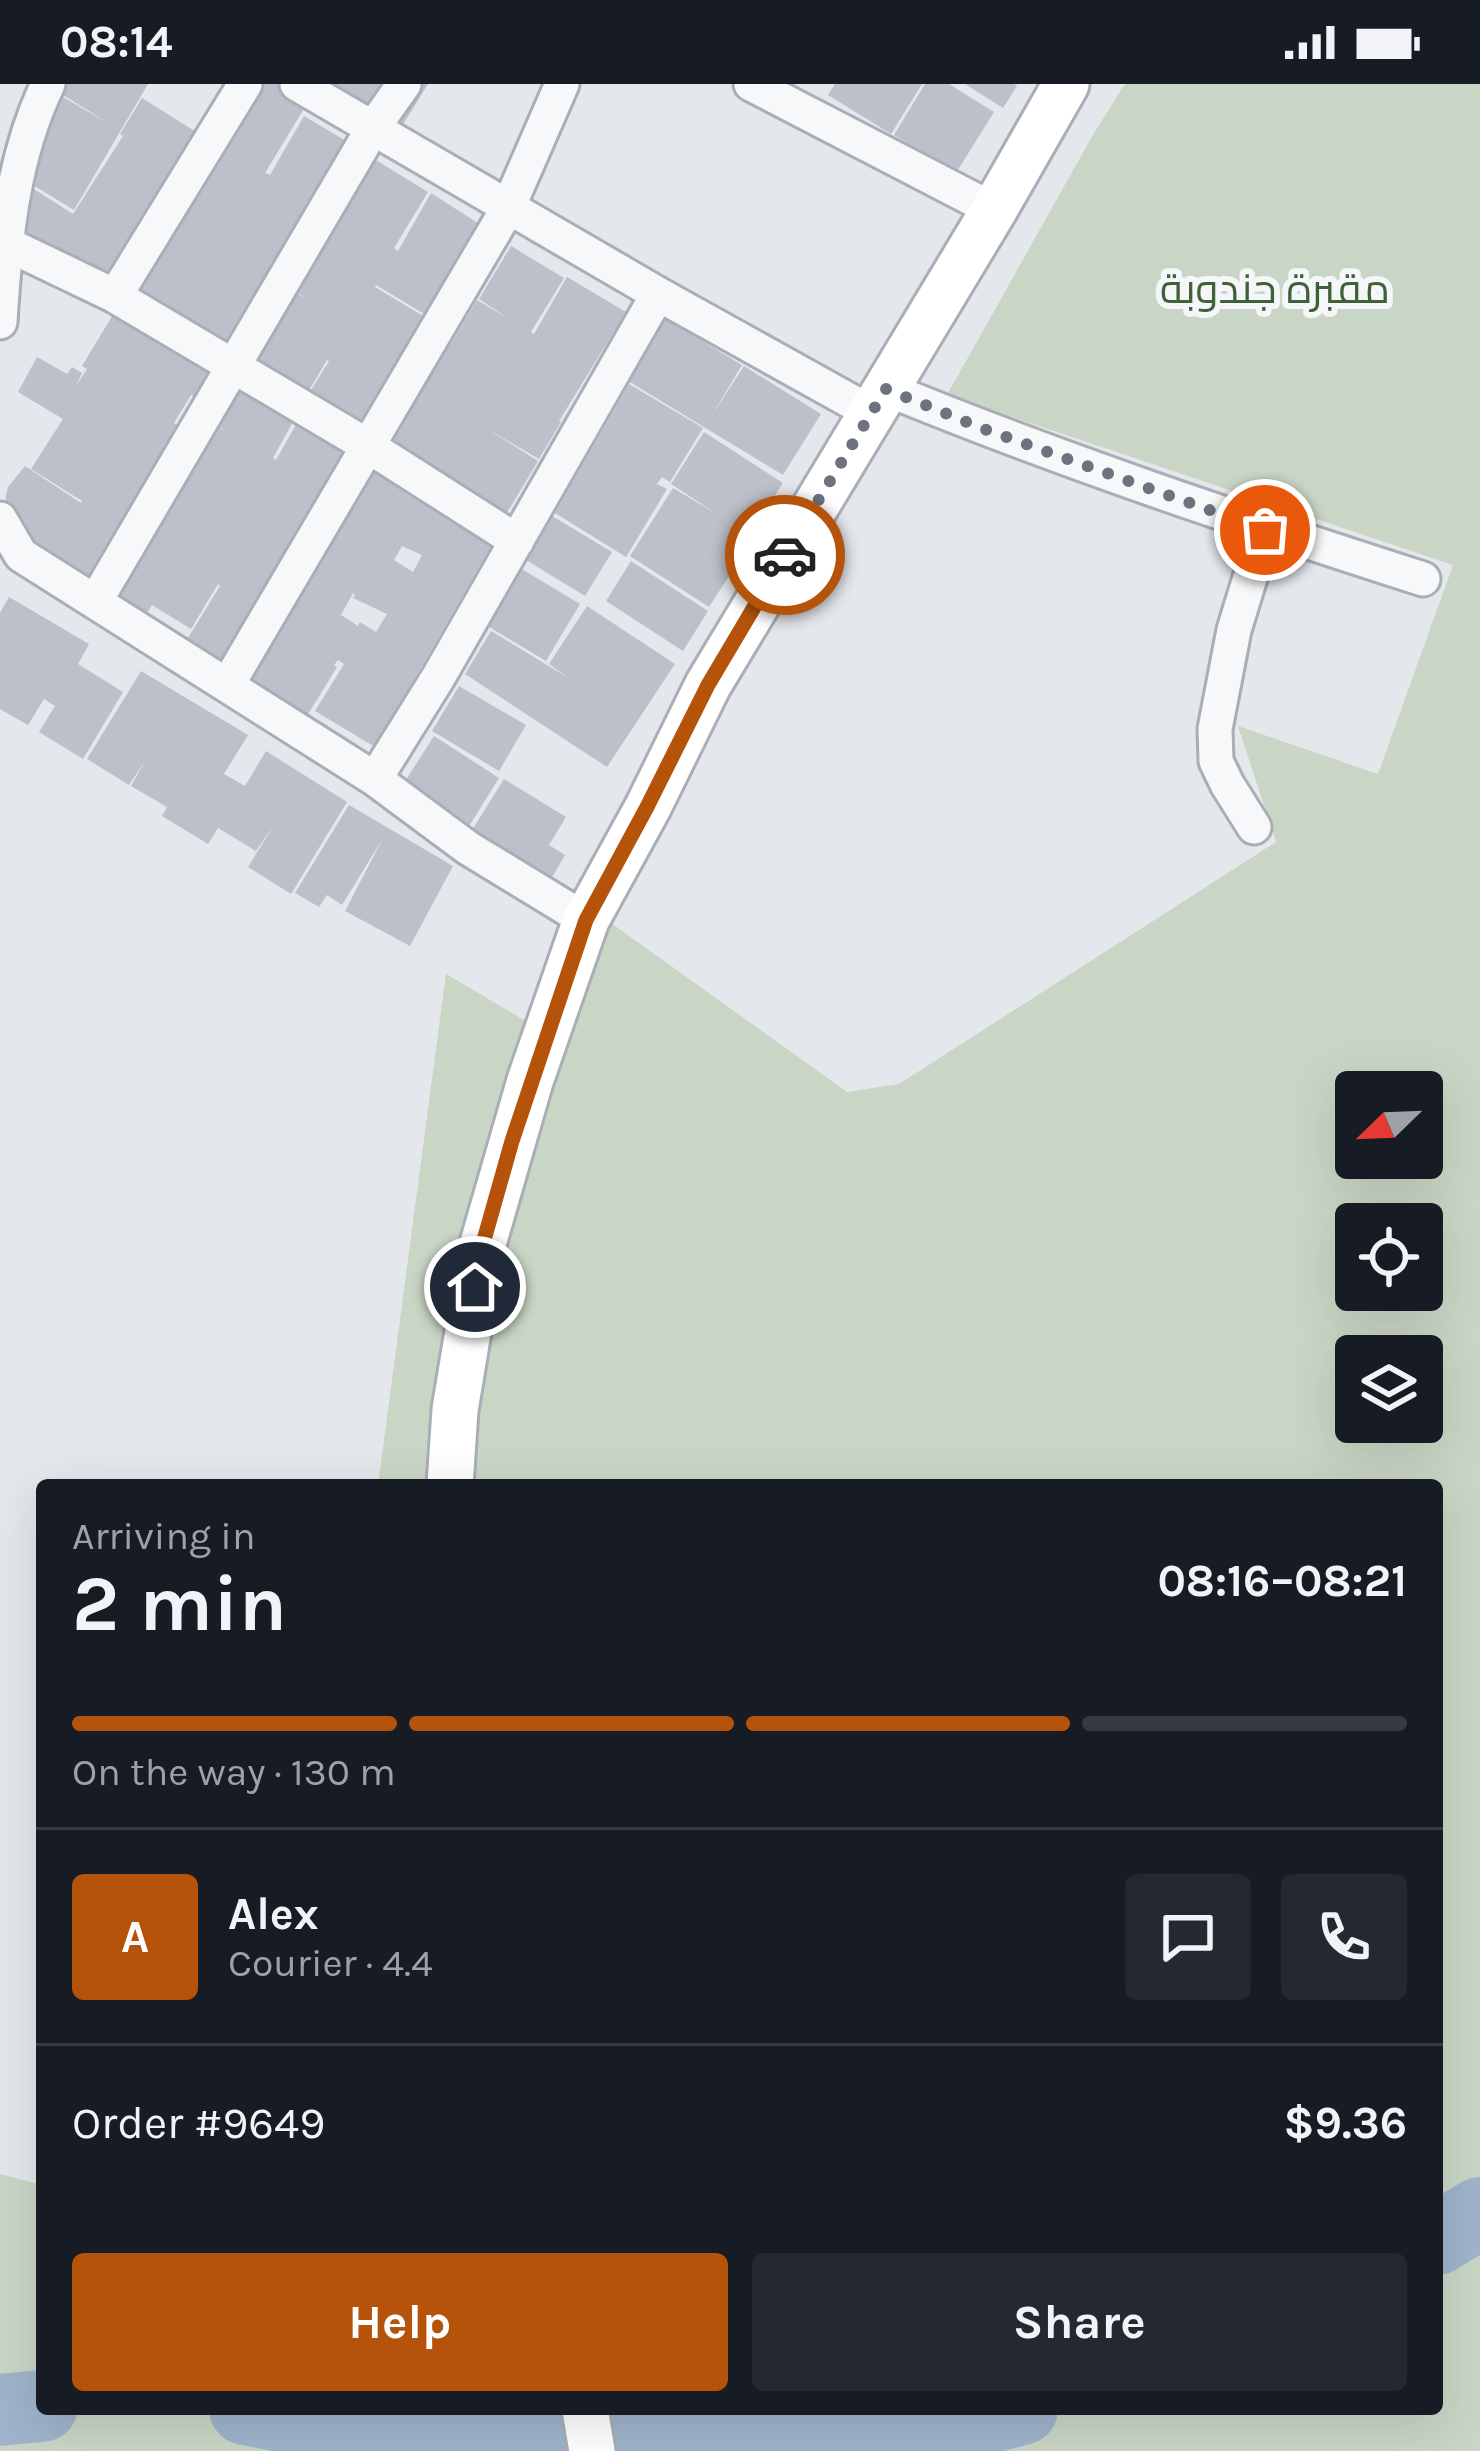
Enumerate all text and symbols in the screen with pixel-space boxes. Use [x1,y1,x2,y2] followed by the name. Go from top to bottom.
[60,16,173,68] text: 08:14
[1160,264,1390,314] park label: مقبرة جندوبة
[1214,479,1316,581] pin
[725,495,845,615] courier
[1232,497,1298,563] icon: bag
[752,522,818,588] icon: car
[1335,1071,1443,1179] north arrow
[1335,1071,1443,1443] map controls
[1335,1203,1443,1311] button: locate
[424,1236,526,1338] pin
[442,1254,508,1320] icon: home
[1335,1335,1443,1443] button: layers
[72,1513,255,1559] text: Arriving in
[1157,1555,1407,1607] text: 08:16–08:21
[72,1558,287,1650] text: 2 min
[72,1749,396,1795] text: On the way · 130 m
[1125,1874,1251,2000] button: chat
[1281,1874,1407,2000] button: phone
[228,1888,319,1940] text: Alex
[121,1911,149,1963] text: A
[228,1940,433,1986] text: Courier · 4.4
[72,2097,325,2149] text: Order #9649
[1284,2097,1407,2149] text: $9.36
[72,2253,728,2391] button: Help
[752,2253,1407,2391] button: Share

